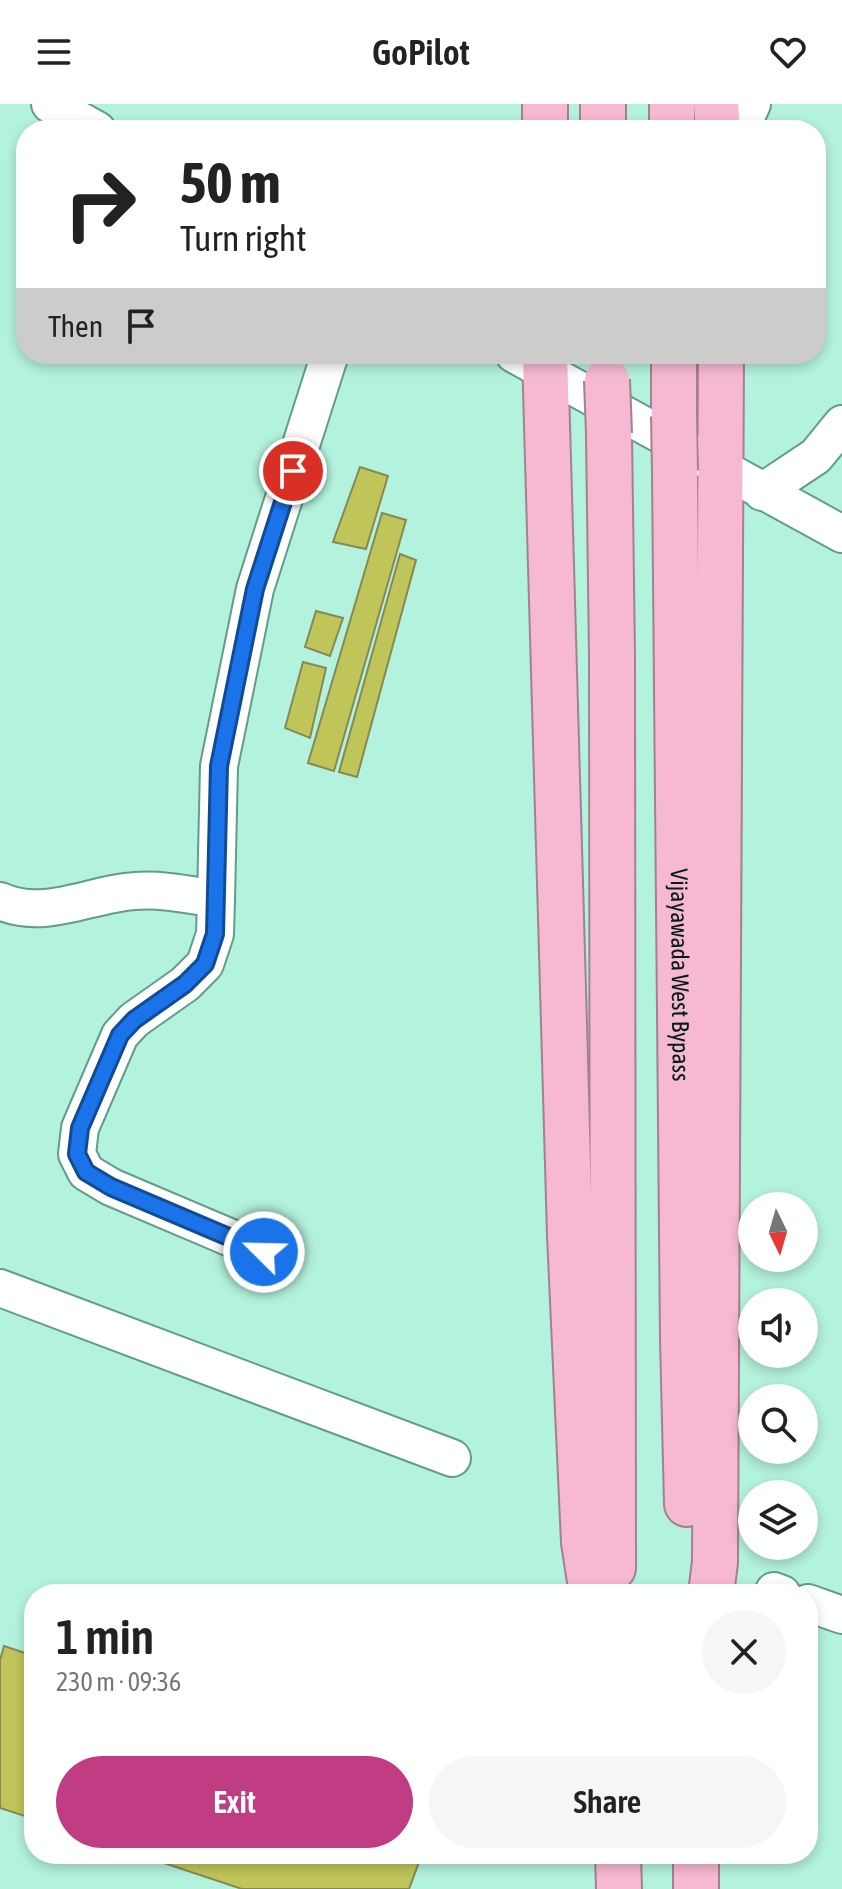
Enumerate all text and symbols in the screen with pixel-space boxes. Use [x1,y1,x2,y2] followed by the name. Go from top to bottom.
[32,30,76,74] icon: menu
[766,30,810,74] icon: heart
[372,31,470,73] text: GoPilot
[180,151,281,215] text: 50 m
[48,152,152,256] icon: right
[180,217,307,259] text: Turn right
[119,304,163,348] icon: arrive
[48,309,103,343] text: Then
[259,437,327,505] pin
[271,449,315,493] icon: arrive
[666,868,695,1082] street label: Vijayawada West Bypass
[738,1192,818,1272] north arrow
[738,1192,818,1560] map controls
[222,1210,306,1294] position arrow
[738,1288,818,1368] button: sound
[738,1384,818,1464] button: search
[738,1480,818,1560] button: layers
[56,1609,154,1664] text: 1 min
[702,1610,786,1694] button: close
[56,1667,181,1697] text: 230 m · 09:36
[56,1756,413,1848] button: Exit
[429,1756,786,1848] button: Share

